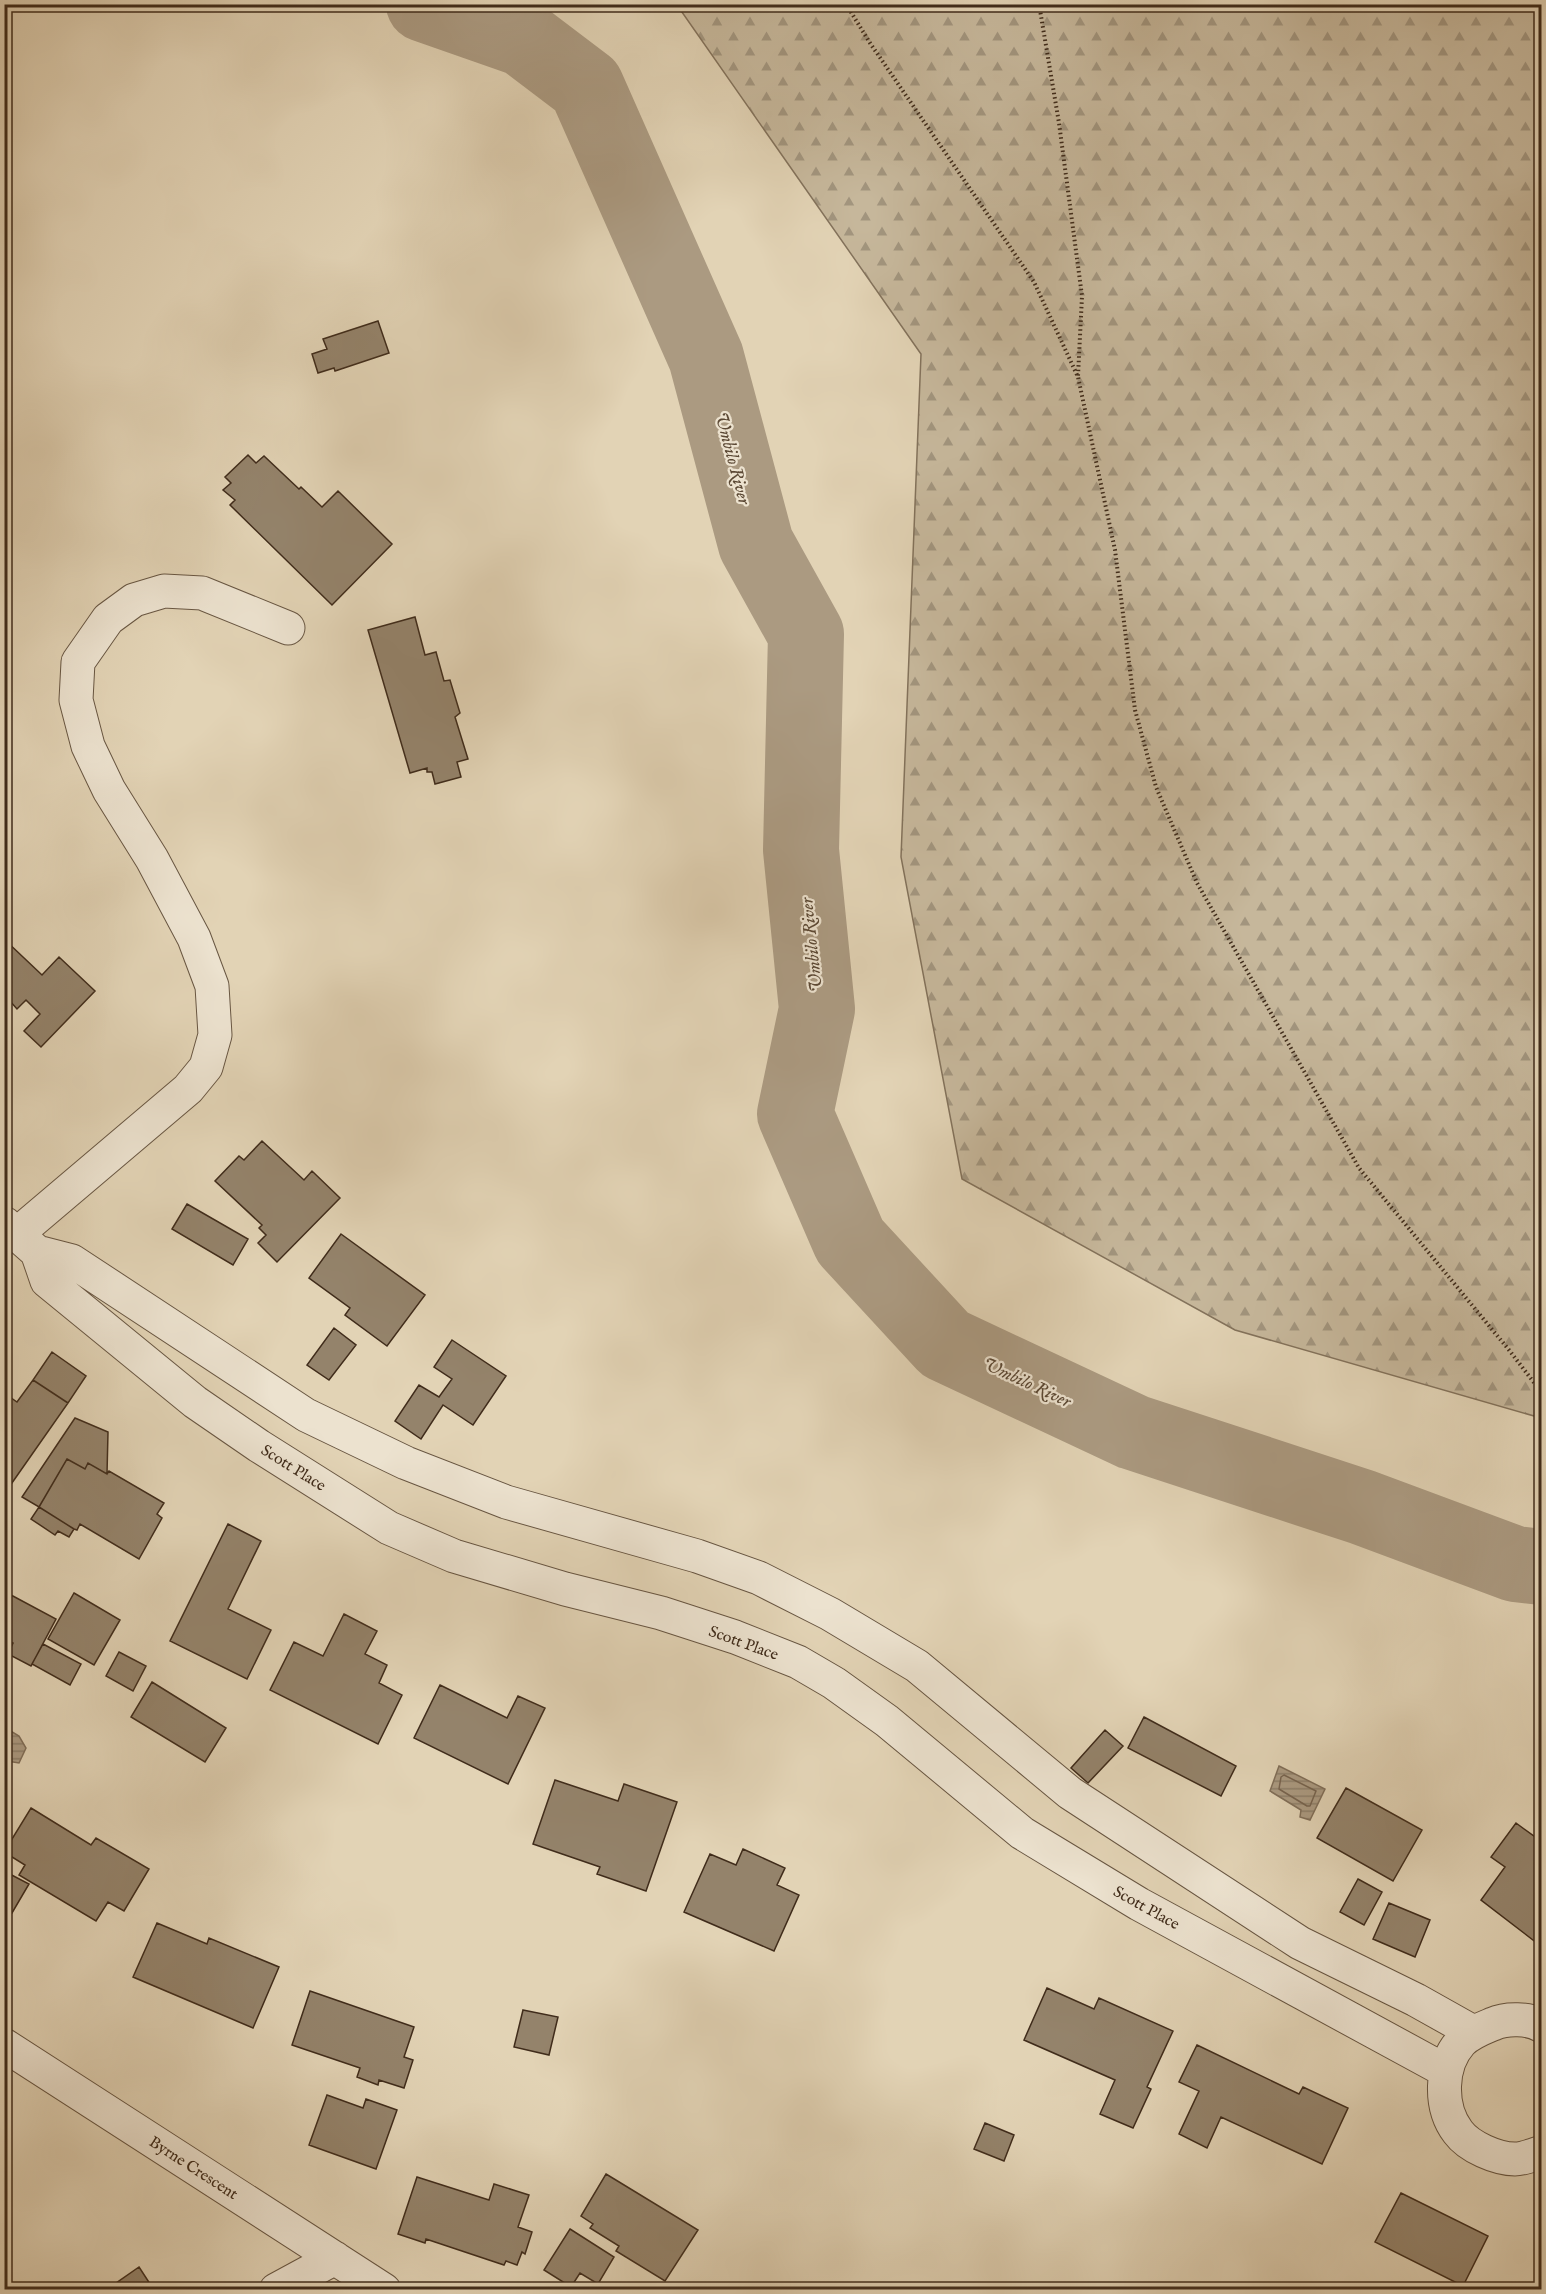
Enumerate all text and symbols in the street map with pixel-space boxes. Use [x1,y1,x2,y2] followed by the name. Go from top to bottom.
[708,410,755,508] water label: Umbilo River
[796,896,829,993] water label: Umbilo River
[979,1353,1075,1414] water label: Umbilo River
[257,1441,329,1497] street label: Scott Place
[706,1622,781,1666] street label: Scott Place
[1109,1882,1183,1935] street label: Scott Place
[145,2132,242,2205] street label: Byrne Crescent

